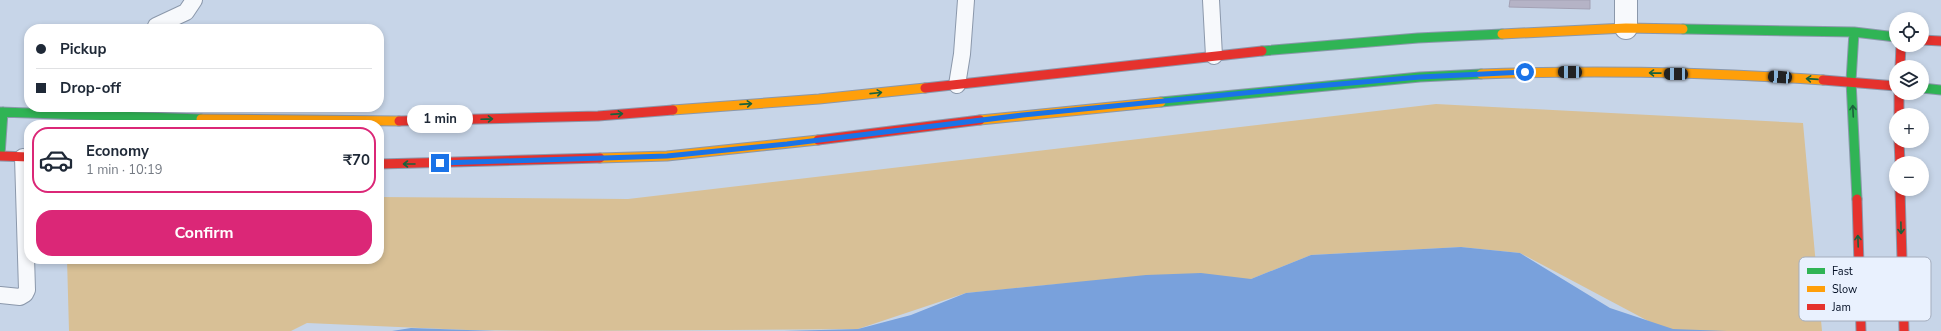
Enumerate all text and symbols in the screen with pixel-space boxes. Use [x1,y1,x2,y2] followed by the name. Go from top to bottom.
[1889,12,1929,196] map controls
[1889,12,1929,52] button: locate
[60,39,106,59] text: Pickup
[1889,60,1929,100] button: layers
[1516,63,1534,81] route start
[1558,66,1582,78] car
[1664,68,1688,80] car
[1649,70,1662,77] one-way arrow
[1768,70,1792,84] car
[1806,75,1819,82] one-way arrow
[60,78,121,98] text: Drop-off
[869,89,882,97] one-way arrow
[739,101,752,108] one-way arrow
[407,105,473,133] callout: 1 min
[1849,105,1856,118] one-way arrow
[1889,108,1929,148] button: +
[423,110,457,128] text: 1 min
[610,111,623,118] one-way arrow
[480,115,493,122] one-way arrow
[86,141,149,161] text: Economy
[38,142,74,178] icon: car
[343,150,370,170] text: ₹70
[431,154,449,172] route end
[1889,156,1929,196] button: −
[403,160,416,168] one-way arrow
[86,161,162,179] text: 1 min · 10:19
[36,210,372,256] button: Confirm
[1897,221,1905,234] one-way arrow
[1854,235,1862,248] one-way arrow
[1799,257,1931,321] legend
[1832,264,1853,279] text: Fast
[1832,282,1857,297] text: Slow
[1831,300,1851,315] text: Jam

